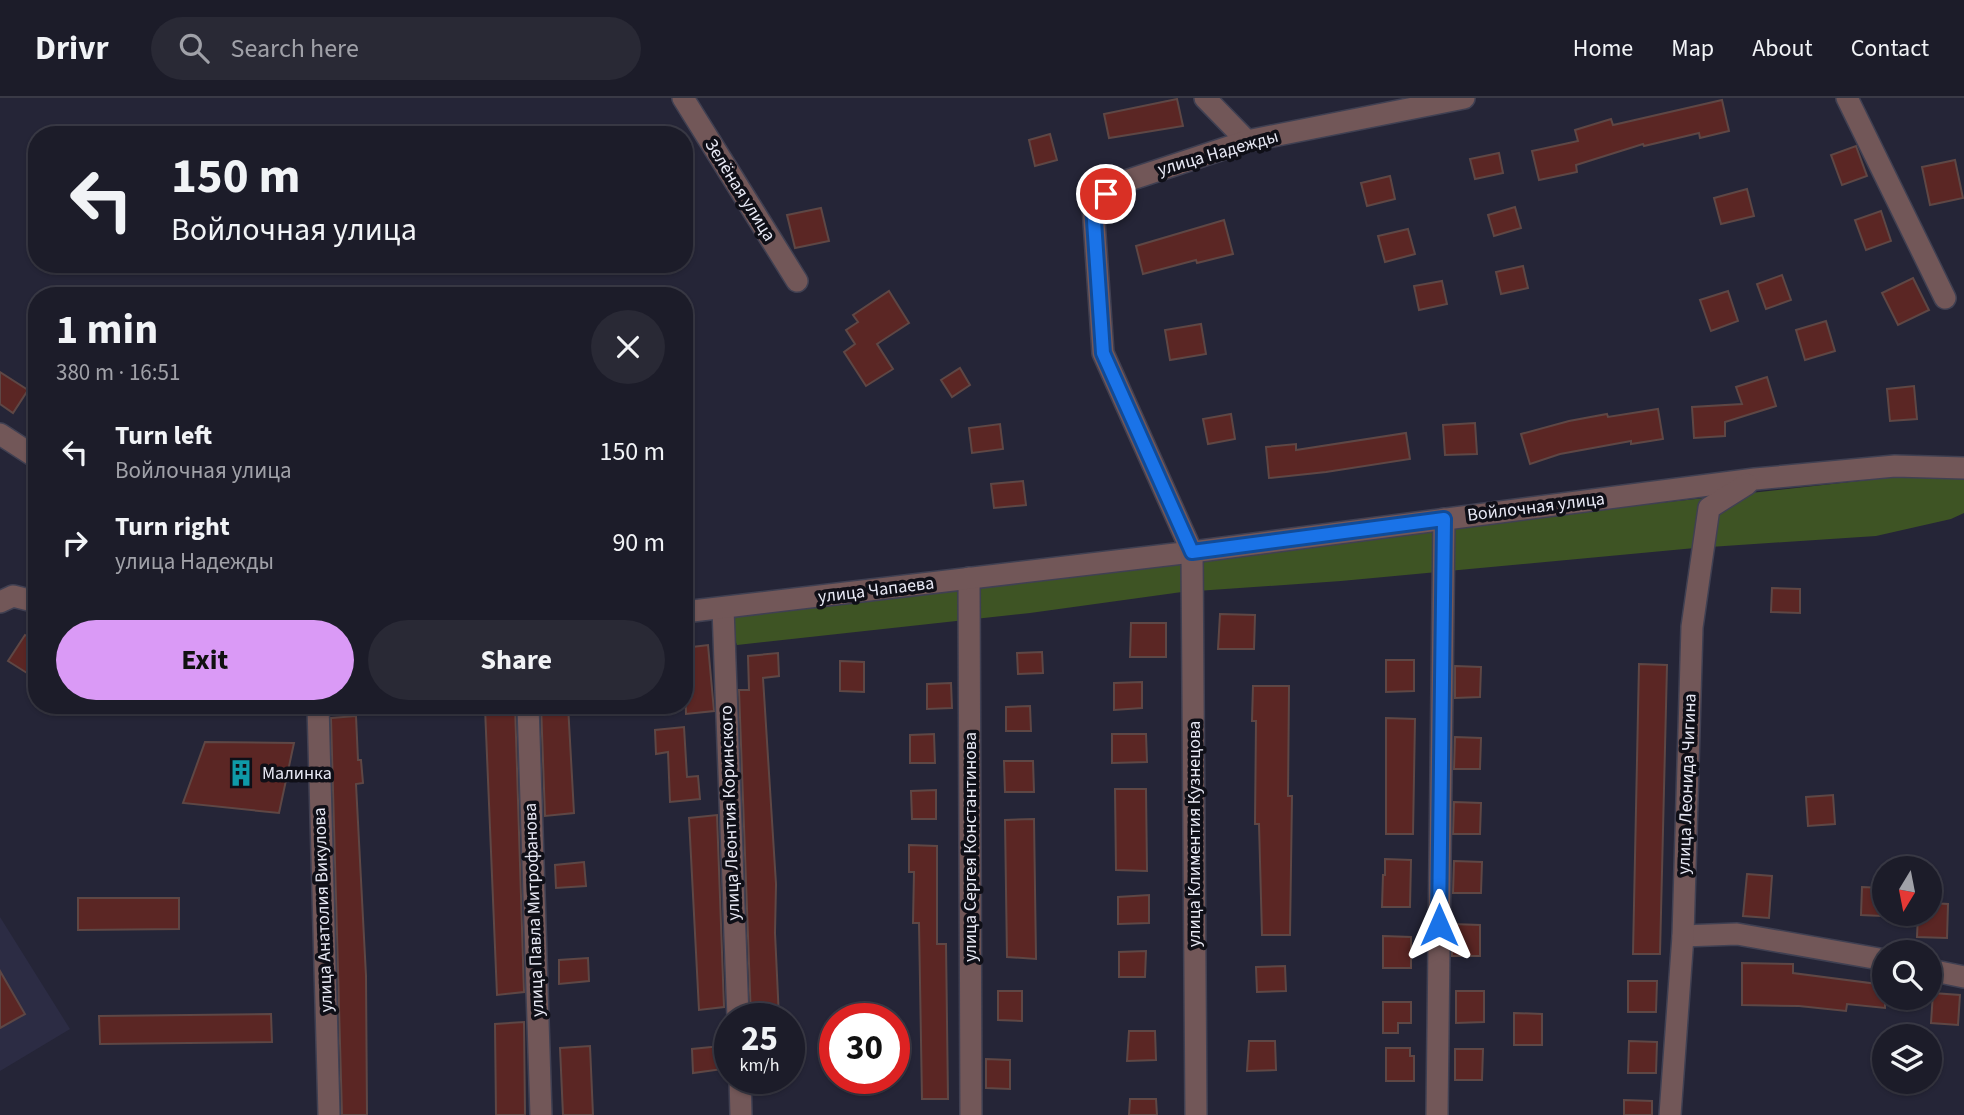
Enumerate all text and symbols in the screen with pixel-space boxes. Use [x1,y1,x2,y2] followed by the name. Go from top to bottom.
[151,17,641,80] search box
[35,25,109,72] text: Drivr
[175,29,213,67] icon: search
[231,30,359,67] text: Search here
[1573,31,1633,66] text: Home
[1671,31,1714,66] text: Map
[1752,31,1813,66] text: About
[1851,31,1929,66] text: Contact
[1155,124,1281,182] street label: улица Надежды
[699,134,781,246] street label: Зелёная улица
[171,142,300,212] text: 150 m
[56,154,147,245] icon: left
[1076,164,1136,224] pin
[1087,175,1125,213] icon: arrive
[171,207,417,253] text: Войлочная улица
[56,300,158,360] text: 1 min
[591,310,665,384] button: close
[56,356,180,389] text: 380 m · 16:51
[115,417,212,454] text: Turn left
[56,433,94,471] icon: left
[599,433,665,470] text: 150 m
[115,454,292,487] text: Войлочная улица
[1466,486,1606,528] street label: Войлочная улица
[115,508,230,545] text: Turn right
[56,524,94,562] icon: right
[612,524,665,561] text: 90 m
[115,545,274,578] text: улица Надежды
[817,570,935,610] street label: улица Чапаева
[56,620,354,700] button: Exit
[368,620,665,700] button: Share
[1671,693,1703,875] street label: улица Леонида Чигина
[714,705,746,921] street label: улица Леонтия Коринского
[1182,721,1207,947] street label: улица Климентия Кузнецова
[958,732,983,962] street label: улица Сергея Константинова
[226,758,256,788] building icon: Малинка
[262,761,332,786] place label: Малинка
[518,803,550,1017] street label: улица Павла Митрофанова
[307,807,339,1013] street label: улица Анатолия Викулова
[1872,856,1942,926] north arrow
[1872,856,1942,1094] map controls
[1402,888,1476,962] position arrow
[1872,940,1942,1010] button: search
[819,1003,910,1094] speed limit sign: 30
[741,1014,778,1064] text: 25
[1872,1024,1942,1094] button: layers
[740,1053,779,1078] text: km/h

